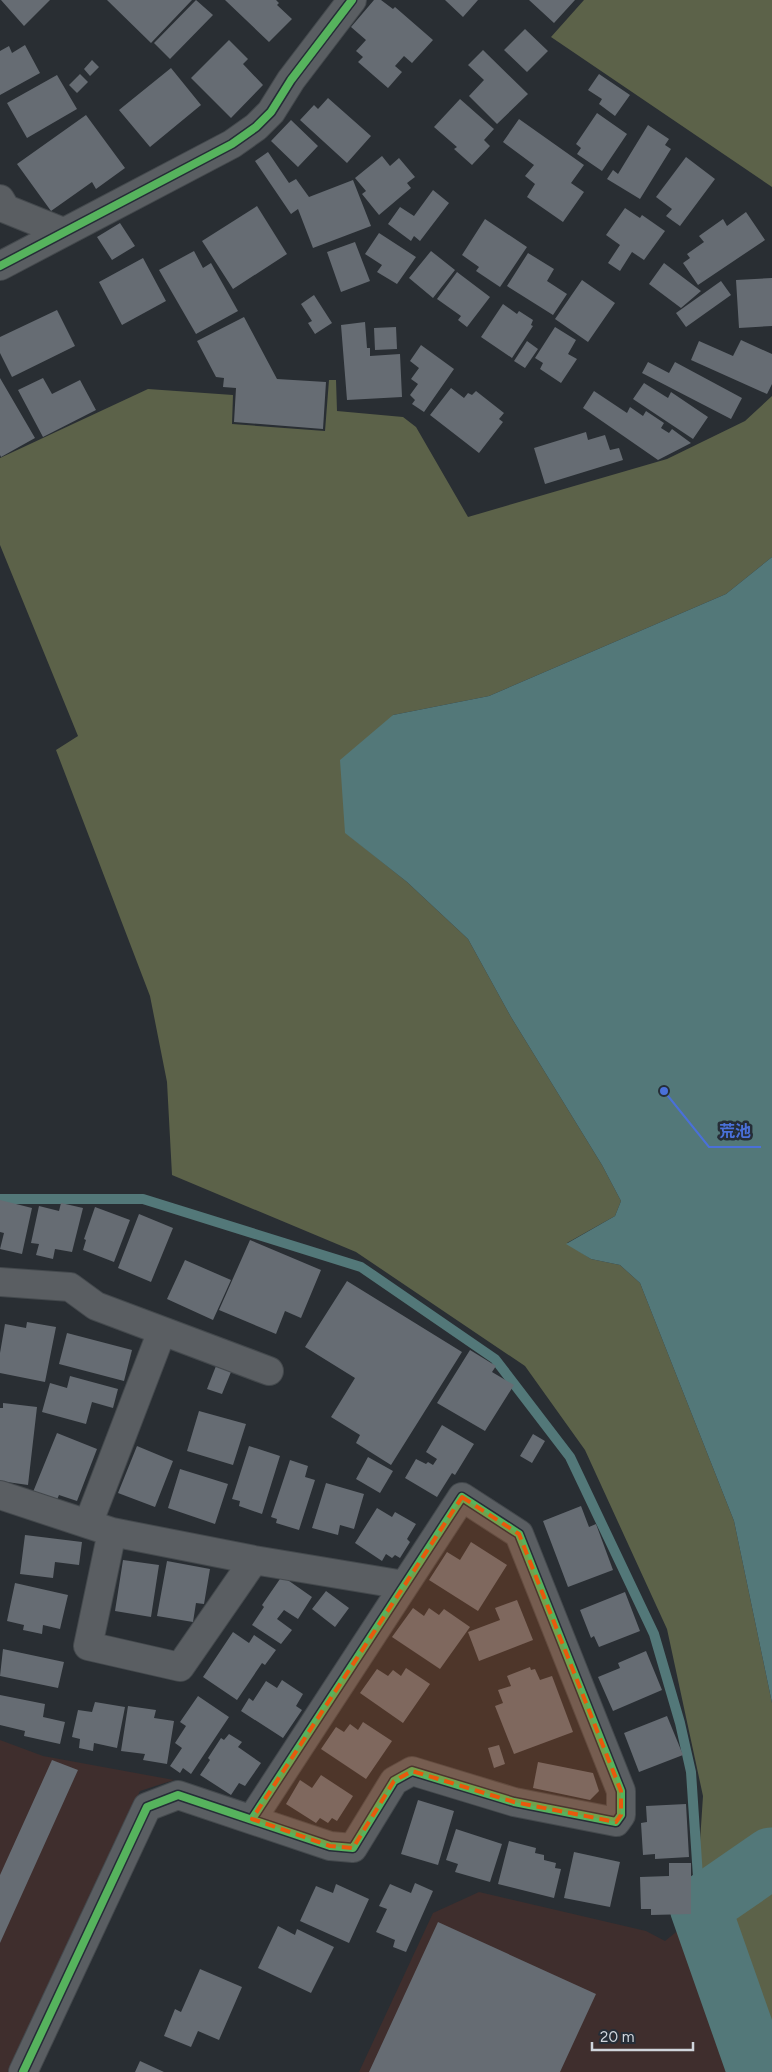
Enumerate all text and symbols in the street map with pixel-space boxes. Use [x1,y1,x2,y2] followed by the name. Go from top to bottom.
[709,1116,761,1147] callout: 荒池
[719,1122,751,1141] text: 荒池
[592,2020,693,2052] scale bar
[600,2028,634,2046] text: 20 m

